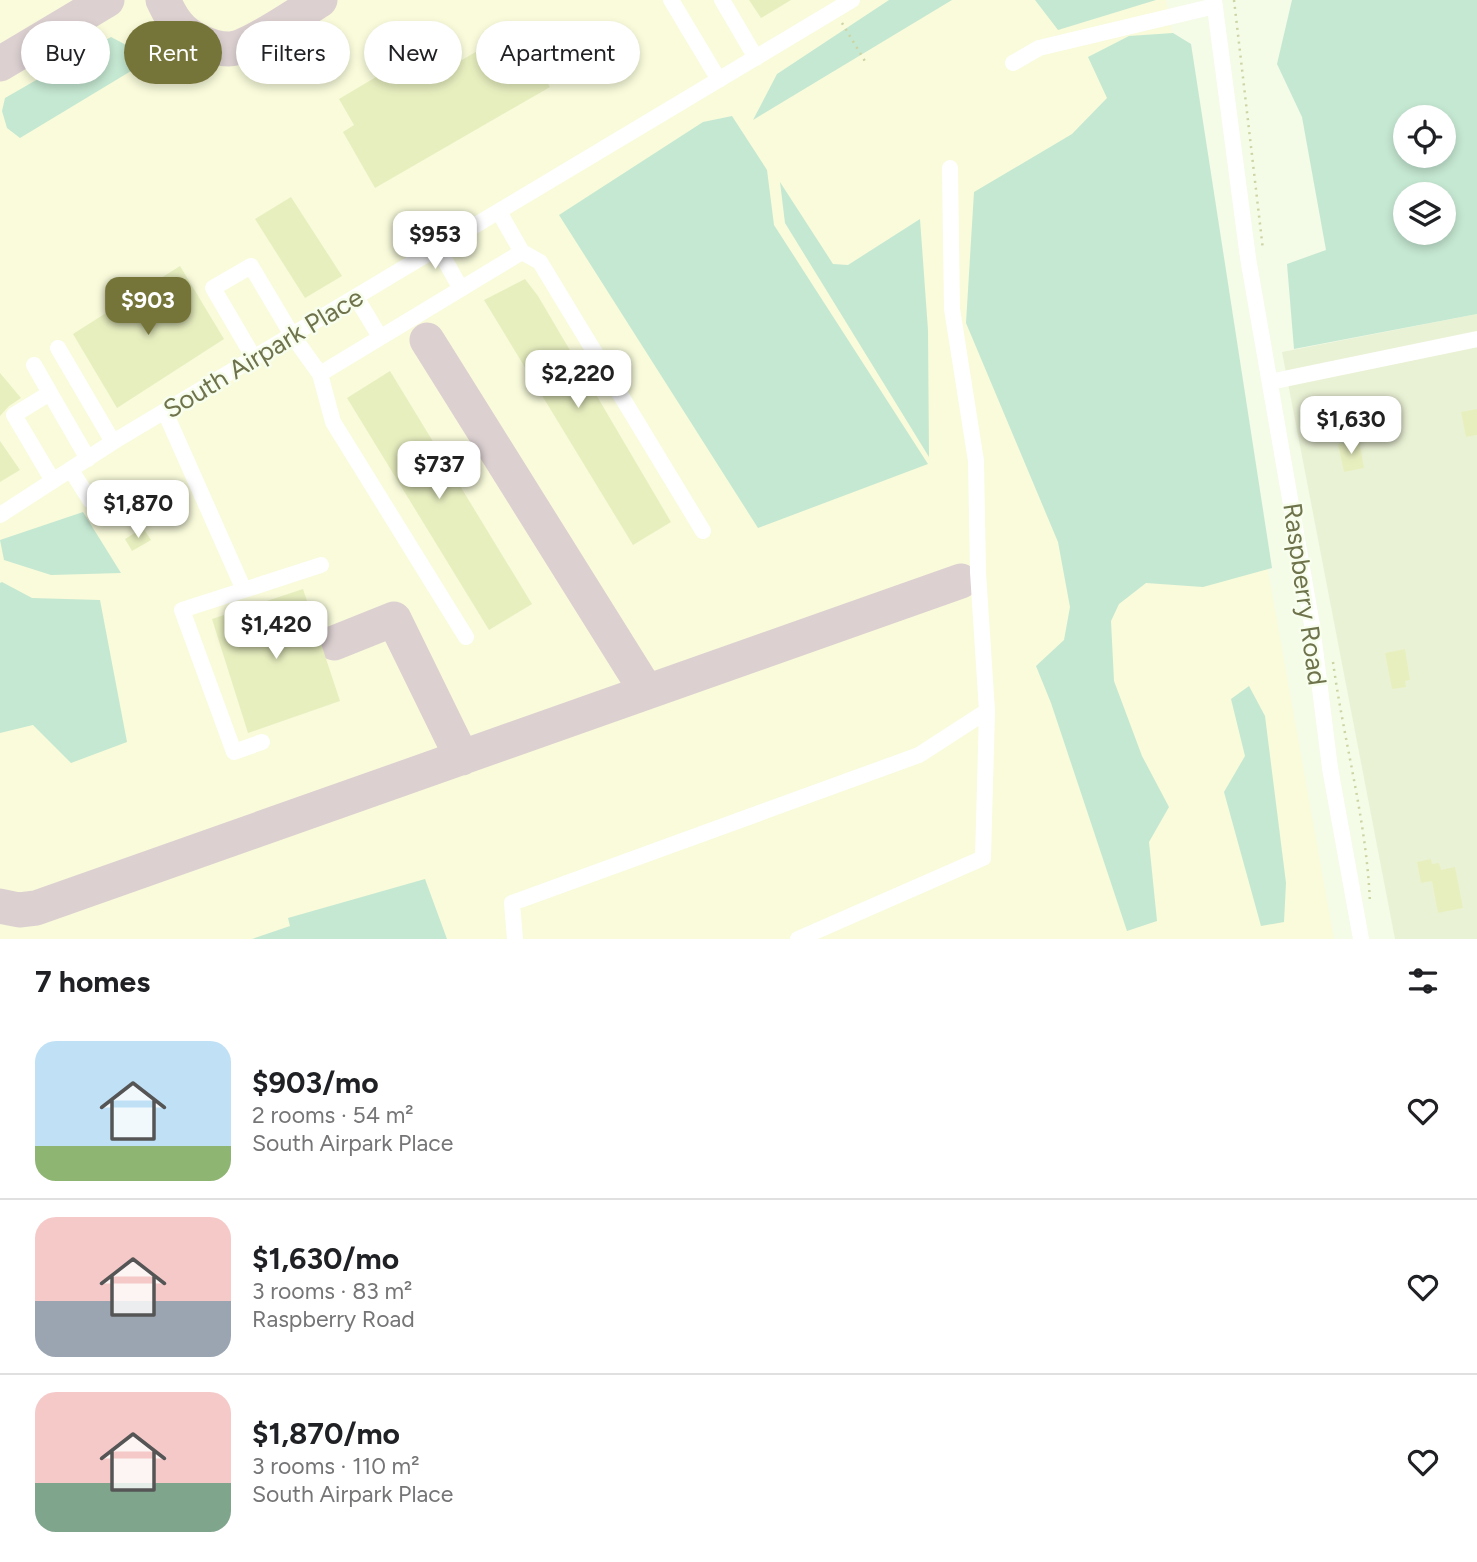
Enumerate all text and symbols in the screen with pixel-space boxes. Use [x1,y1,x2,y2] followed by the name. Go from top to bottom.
[21,21,110,84] chip: Buy
[124,21,222,84] chip: Rent
[236,21,350,84] chip: Filters
[364,21,462,84] chip: New
[476,21,640,84] chip: Apartment
[1393,105,1456,245] map controls
[1393,105,1456,168] button: locate
[1393,182,1456,245] button: layers
[394,212,476,271] pin: $953
[409,220,461,248] text: $953
[107,278,189,337] pin: $903
[157,281,369,425] street label: South Airpark Place
[121,286,175,314] text: $903
[521,350,635,410] pin: $2,220
[541,359,615,387] text: $2,220
[1294,396,1408,456] pin: $1,630
[1316,405,1386,433] text: $1,630
[398,442,480,501] pin: $737
[413,450,465,478] text: $737
[81,480,195,540] pin: $1,870
[103,489,173,517] text: $1,870
[1276,501,1334,687] street label: Raspberry Road
[219,602,333,661] pin: $1,420
[240,610,312,638] text: $1,420
[1404,962,1442,1000] icon: filters
[35,963,150,1000] text: 7 homes
[252,1064,379,1101] text: $903/mo
[91,1069,175,1153] icon: home
[1404,1092,1442,1130] icon: heart
[252,1101,414,1129] text: 2 rooms · 54 m²
[252,1129,453,1157] text: South Airpark Place
[252,1240,399,1277] text: $1,630/mo
[91,1245,175,1329] icon: home
[1404,1268,1442,1306] icon: heart
[252,1277,412,1305] text: 3 rooms · 83 m²
[252,1305,415,1333] text: Raspberry Road
[252,1415,400,1452] text: $1,870/mo
[91,1420,175,1504] icon: home
[1404,1443,1442,1481] icon: heart
[252,1452,419,1480] text: 3 rooms · 110 m²
[252,1480,453,1508] text: South Airpark Place

